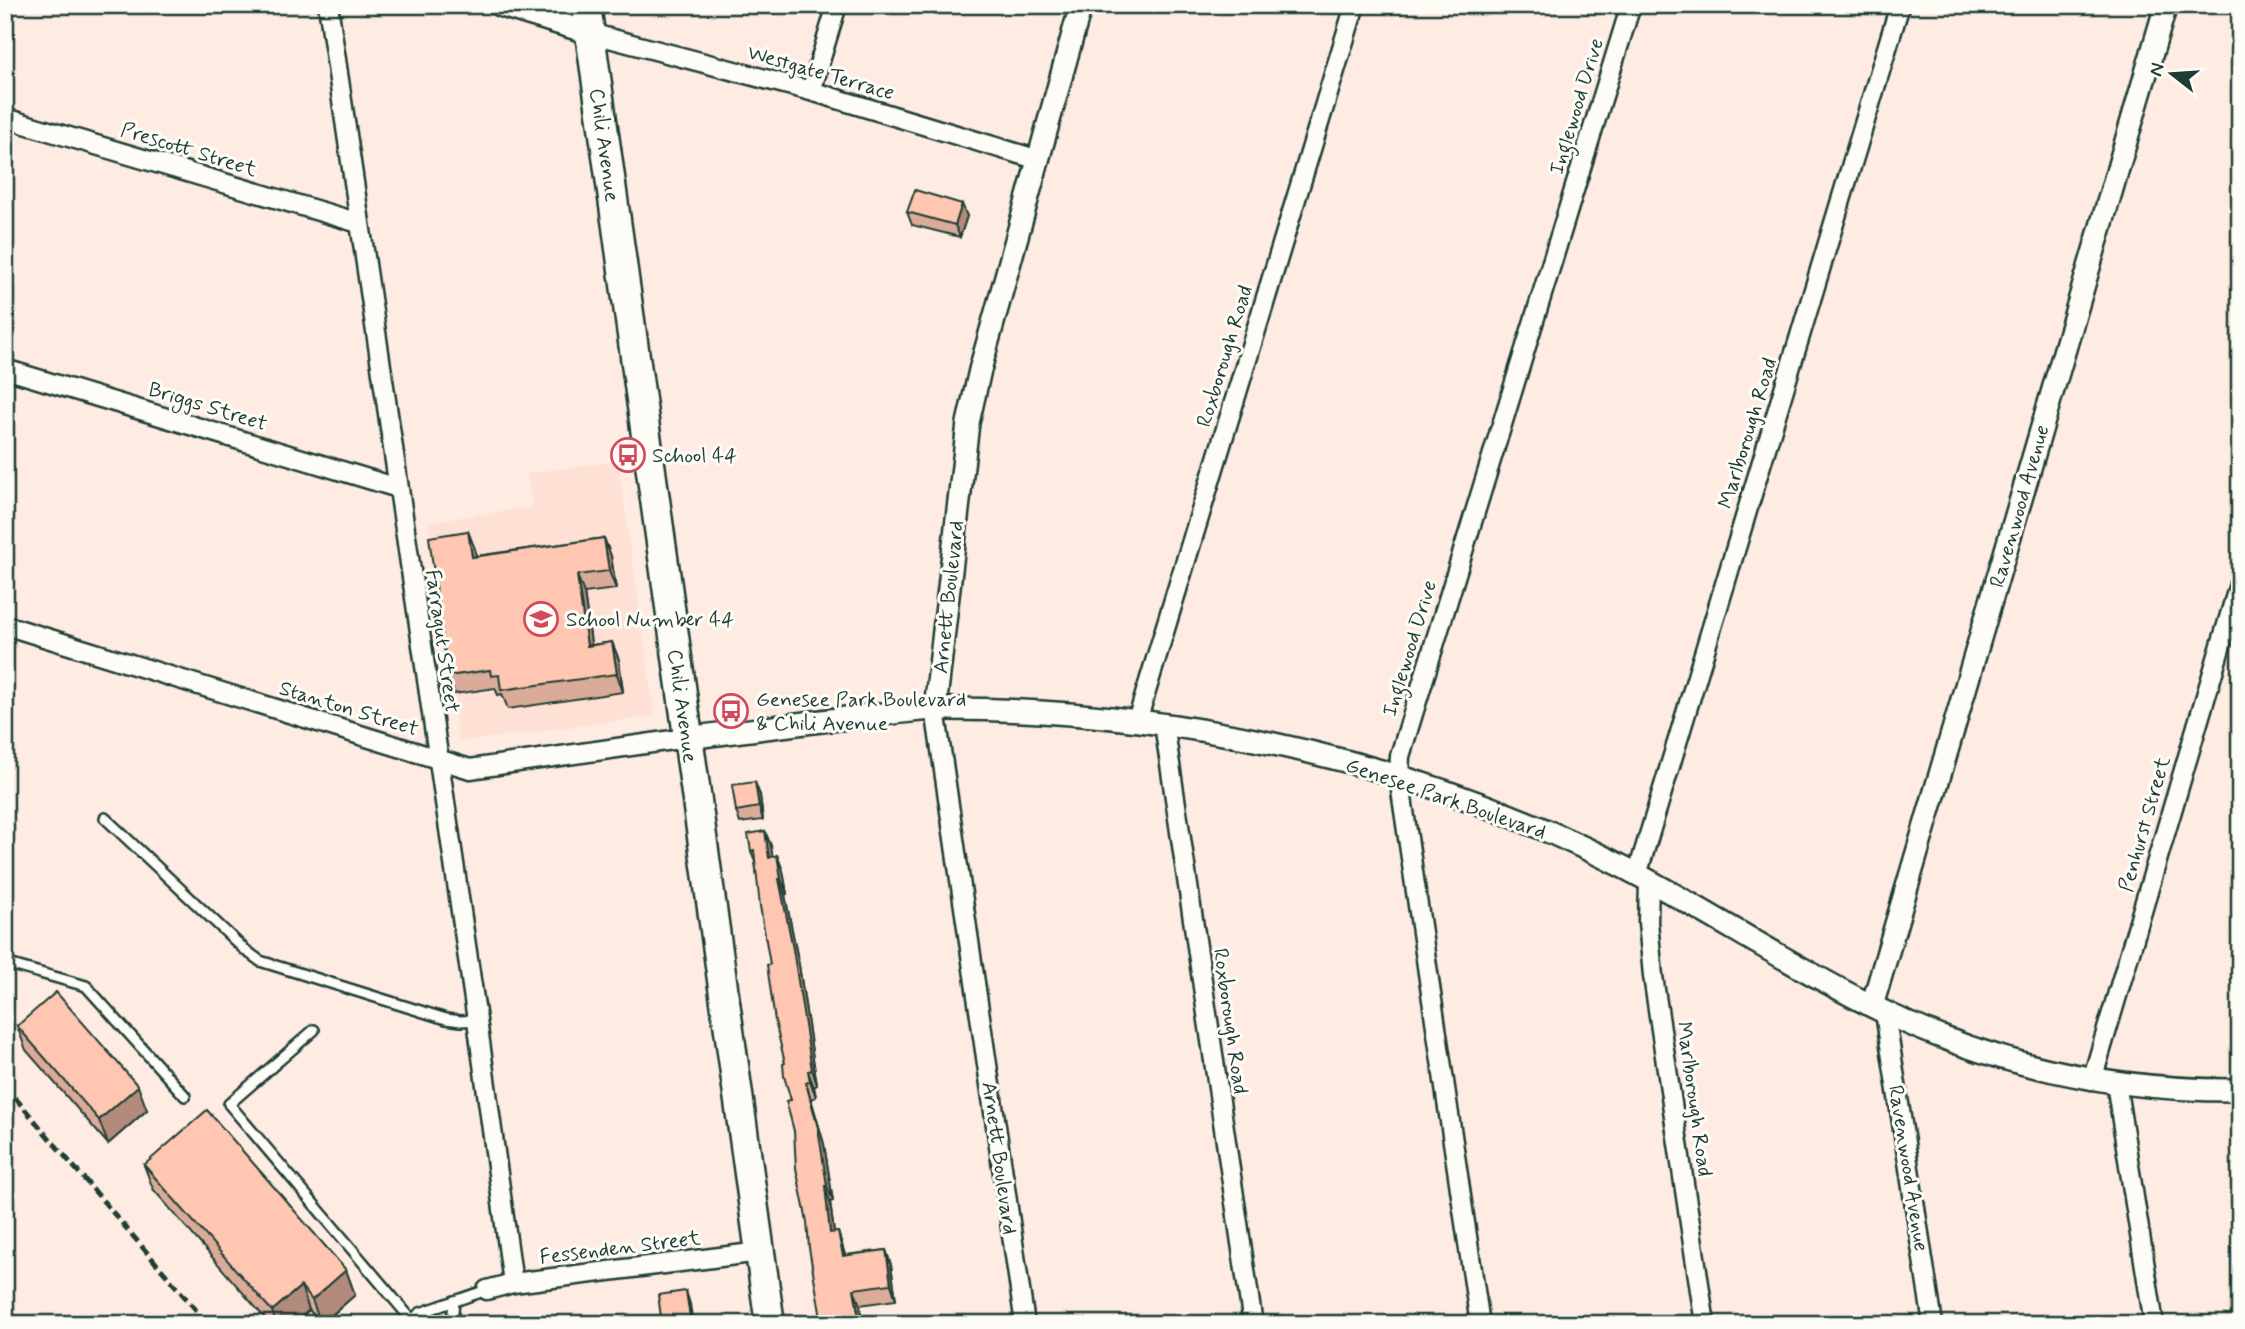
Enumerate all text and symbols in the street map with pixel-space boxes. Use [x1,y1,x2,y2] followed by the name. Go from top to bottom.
[1543,35,1613,178] street label: Inglewood Drive
[2136,38,2206,108] north arrow
[744,39,898,107] street label: Westgate Terrace
[2143,60,2171,79] text: N
[582,87,626,204] street label: Chili Avenue
[117,116,261,184] street label: Prescott Street
[1190,282,1260,431] street label: Roxborough Road
[1712,354,1784,512] street label: Marlborough Road
[145,376,271,439] street label: Briggs Street
[1983,422,2057,591] street label: Ravenwood Avenue
[609,436,647,474] bus stop icon: School 44
[652,442,737,470] place label: School 44
[927,519,971,675] street label: Arnett Boulevard
[418,568,466,715] street label: Farragut Street
[1376,577,1446,720] street label: Inglewood Drive
[522,600,560,638] school or university icon: School Number 44
[566,606,734,634] place label: School Number 44
[660,648,704,765] street label: Chili Avenue
[276,674,422,743] street label: Stanton Street
[756,686,966,738] place label: Genesee Park Boulevard & Chili Avenue
[712,692,750,730] bus stop icon: Genesee Park Boulevard & Chili Avenue
[1342,751,1550,846] street label: Genesee Park Boulevard
[2112,753,2178,895] street label: Penhurst Street
[1206,946,1254,1096] street label: Roxborough Road
[1669,1020,1719,1178] street label: Marlborough Road
[974,1080,1024,1236] street label: Arnett Boulevard
[1881,1083,1935,1253] street label: Ravenwood Avenue
[538,1224,703,1272] street label: Fessenden Street

